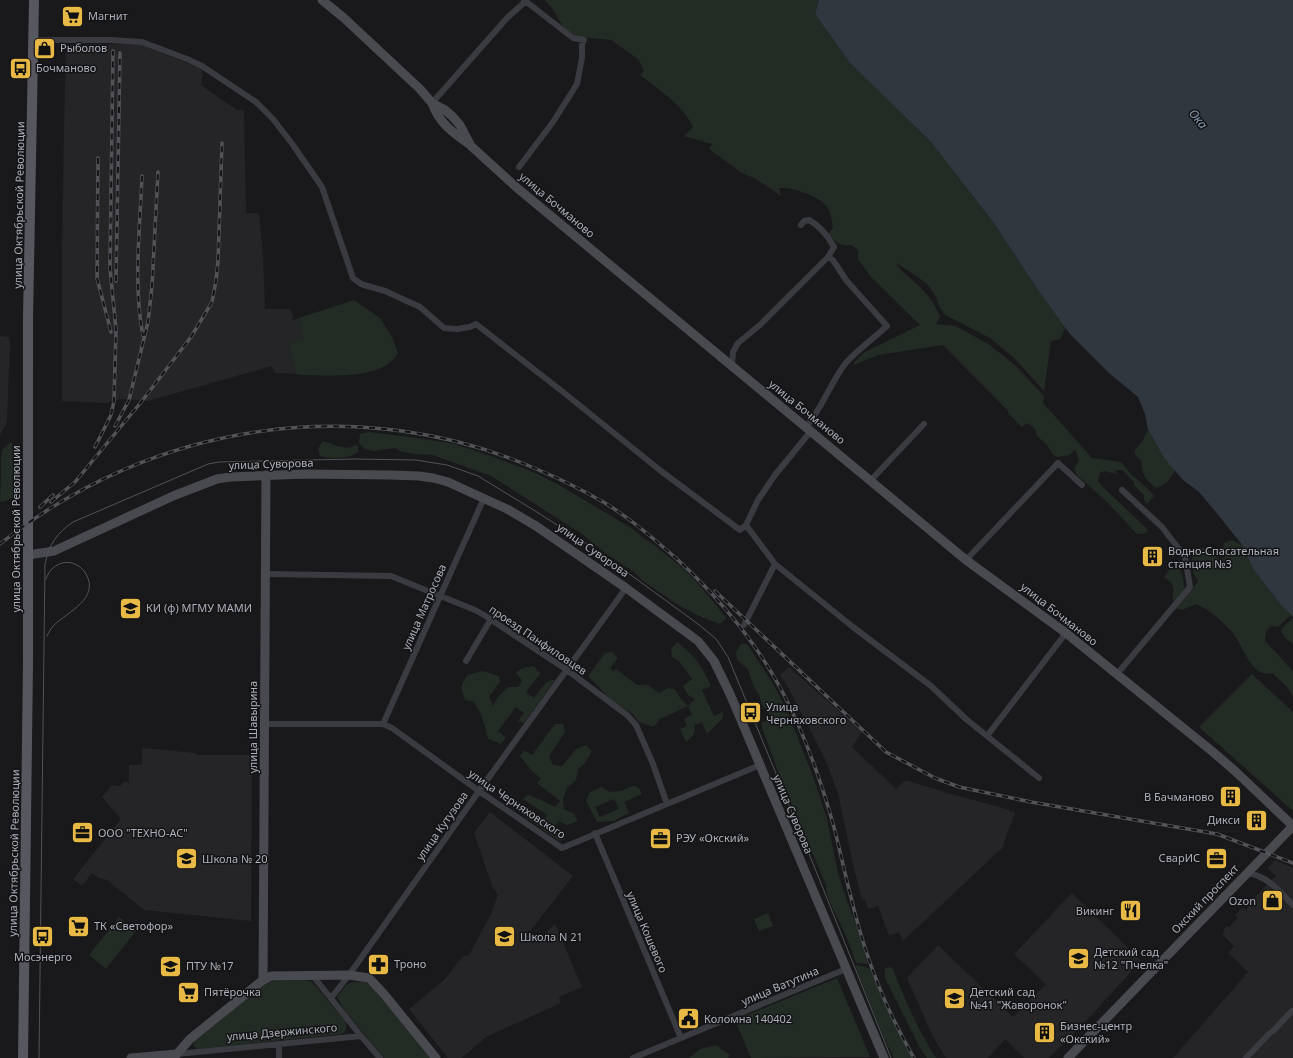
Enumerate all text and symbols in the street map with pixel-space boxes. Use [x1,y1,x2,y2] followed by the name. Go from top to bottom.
[60,3,86,29] supermarket icon: Магнит
[88,8,128,23] place label: Магнит
[32,35,58,61] shop icon: Рыболов
[60,40,107,55] place label: Рыболов
[8,55,34,81] bus stop icon: Бочманово
[36,60,96,75] place label: Бочманово
[1185,105,1212,132] water label: Ока
[10,121,27,289] street label: улица Октябрьской Революции
[516,169,598,241] street label: улица Бочманово
[766,376,849,447] street label: улица Бочманово
[8,445,23,613] street label: улица Октябрьской Революции
[228,455,314,472] street label: улица Суворова
[554,519,632,580] street label: улица Суворова
[1168,543,1279,571] place label: Водно-Спасательная станция №3
[1139,544,1165,570] building icon: Водно-Спасательная станция №3
[398,561,449,652] street label: улица Матросова
[1018,579,1101,649] street label: улица Бочманово
[117,595,143,621] school or university icon: КИ (ф) МГМУ МАМИ
[146,600,252,615] place label: КИ (ф) МГМУ МАМИ
[486,601,590,678] street label: проезд Панфиловцев
[245,681,260,773] street label: улица Шавырина
[766,699,846,727] place label: Улица Черняховского
[738,700,764,726] bus stop icon: Улица Черняховского
[466,765,569,842] street label: улица Черняховского
[5,769,22,937] street label: улица Октябрьской Революции
[770,772,817,856] street label: улица Суворова
[1217,784,1243,810] building icon: В Бачманово
[412,788,471,863] street label: улица Кутузова
[1144,789,1214,804] place label: В Бачманово
[1243,807,1269,833] building icon: Дикси
[1207,812,1240,827] place label: Дикси
[69,820,95,846] office icon: ООО "ТЕХНО-АС"
[98,825,188,840] place label: ООО "ТЕХНО-АС"
[648,825,674,851] office icon: РЭУ «Окский»
[676,830,749,845] place label: РЭУ «Окский»
[1203,845,1229,871] office icon: СварИС
[174,846,200,872] school or university icon: Школа № 20
[1159,850,1200,865] place label: СварИС
[202,851,268,866] place label: Школа № 20
[1168,861,1242,937] street label: Окский проспект
[1259,888,1285,914] shop icon: Ozon
[624,889,671,975] street label: улица Кошевого
[1229,893,1256,908] place label: Ozon
[1117,898,1143,924] restaurant icon: Викинг
[1076,903,1114,918] place label: Викинг
[66,913,92,939] supermarket icon: ТК «Светофор»
[94,918,174,933] place label: ТК «Светофор»
[30,924,56,950] bus stop icon: Мосэнерго
[492,924,518,950] school or university icon: Школа N 21
[520,929,583,944] place label: Школа N 21
[1094,944,1168,972] place label: Детский сад №12 "Пчелка"
[1065,945,1091,971] school or university icon: Детский сад №12 "Пчелка"
[14,949,72,964] place label: Мосэнерго
[366,951,392,977] pharmacy icon: Троно
[157,953,183,979] school or university icon: ПТУ №17
[394,956,426,971] place label: Троно
[186,958,234,973] place label: ПТУ №17
[739,962,821,1009] street label: улица Ватутина
[176,979,202,1005] supermarket icon: Пятёрочка
[204,984,261,999] place label: Пятёрочка
[970,984,1067,1012] place label: Детский сад №41 "Жаворонок"
[941,985,967,1011] school or university icon: Детский сад №41 "Жаворонок"
[675,1006,701,1032] public building icon: Коломна 140402
[704,1011,792,1026] place label: Коломна 140402
[1060,1018,1132,1046] place label: Бизнес-центр «Окский»
[226,1019,338,1044] street label: улица Дзержинского
[1032,1019,1058,1045] building icon: Бизнес-центр «Окский»

